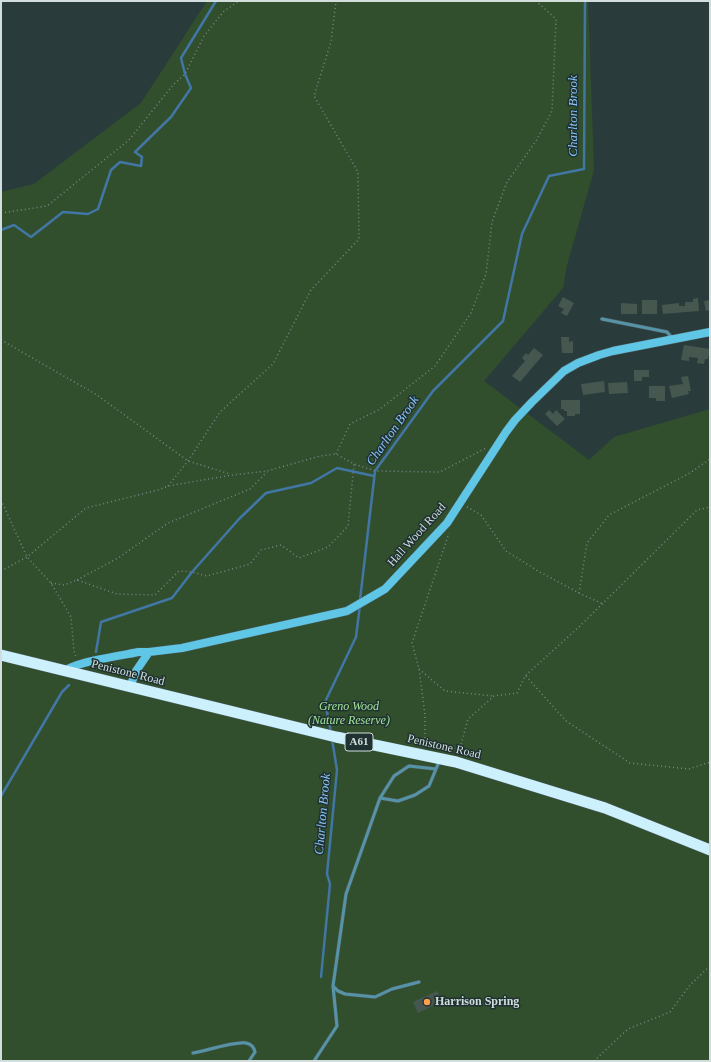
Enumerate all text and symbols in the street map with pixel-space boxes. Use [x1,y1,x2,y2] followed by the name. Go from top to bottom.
[566,75,582,157] water label: Charlton Brook
[363,393,423,469] water label: Charlton Brook
[385,500,449,570] street label: Hall Wood Road
[90,657,166,689] street label: Penistone Road
[308,700,390,728] park label: Greno Wood (Nature Reserve)
[406,732,482,762] street label: Penistone Road
[345,733,373,751] road number: A61
[312,773,334,855] water label: Charlton Brook
[435,995,519,1009] place label: Harrison Spring
[422,997,432,1007] marker: Harrison Spring

